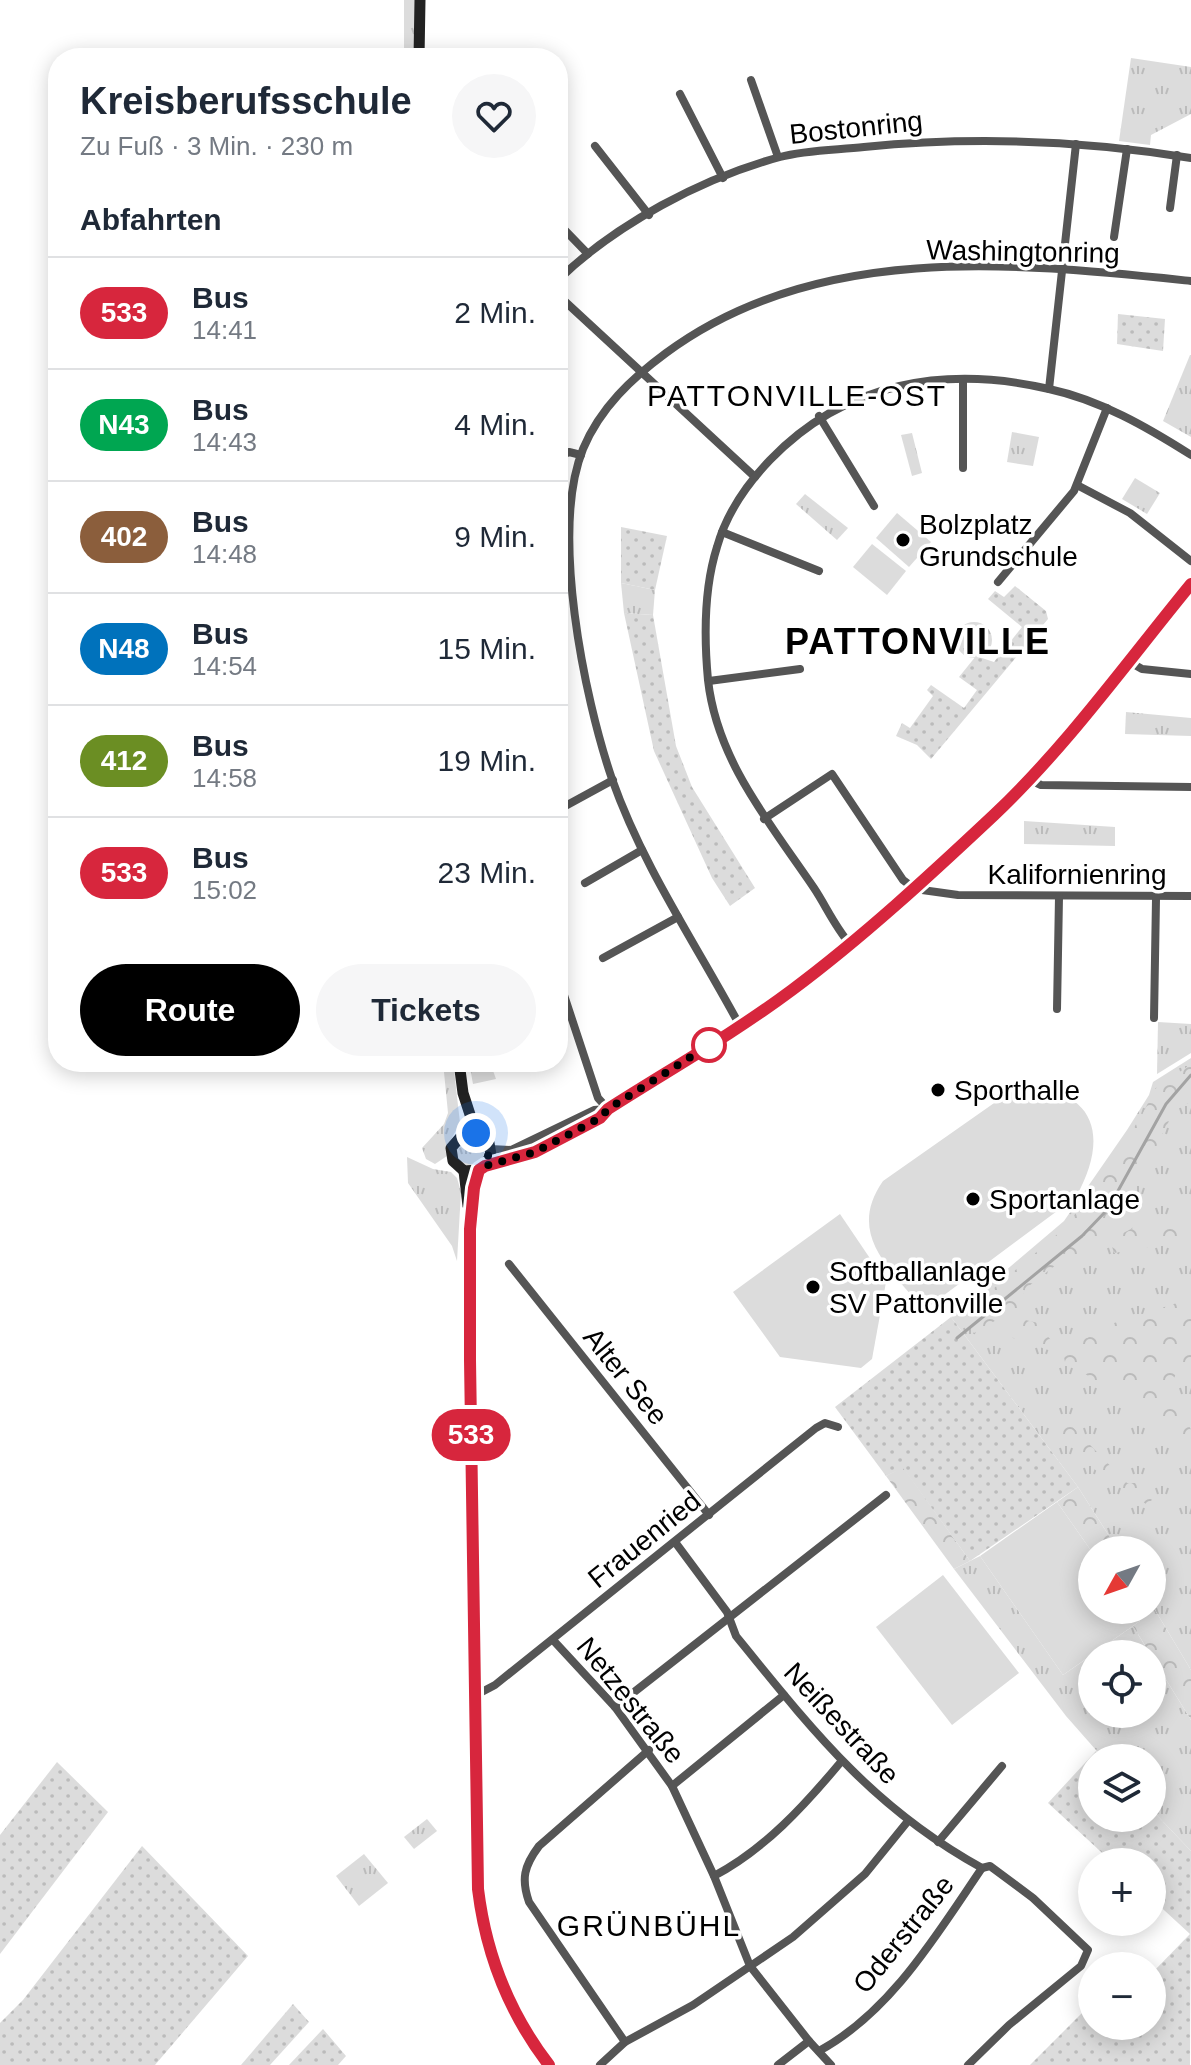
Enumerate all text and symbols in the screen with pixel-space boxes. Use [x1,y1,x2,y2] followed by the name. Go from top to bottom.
[452,74,536,158] button: heart
[80,80,412,122] text: Kreisberufsschule
[788,105,924,150] street label: Bostonring
[80,131,353,161] text: Zu Fuß · 3 Min. · 230 m
[80,203,222,236] text: Abfahrten
[926,234,1120,269] street label: Washingtonring
[192,281,249,314] text: Bus
[454,296,536,329] text: 2 Min.
[101,297,147,328] text: 533
[192,315,257,345] text: 14:41
[647,379,947,412] district label: PATTONVILLE-OST
[192,393,249,426] text: Bus
[454,408,536,441] text: 4 Min.
[98,409,150,440] text: N43
[192,427,257,457] text: 14:43
[192,505,249,538] text: Bus
[919,509,1078,572] place label: Bolzplatz Grundschule
[454,520,536,553] text: 9 Min.
[101,521,147,552] text: 402
[894,531,912,549] marker: Bolzplatz Grundschule
[192,539,257,569] text: 14:48
[192,617,249,650] text: Bus
[785,621,1051,662] district label: PATTONVILLE
[438,632,536,665] text: 15 Min.
[98,633,150,664] text: N48
[192,651,257,681] text: 14:54
[192,729,249,762] text: Bus
[438,744,536,777] text: 19 Min.
[101,745,147,776] text: 412
[192,763,257,793] text: 14:58
[192,841,249,874] text: Bus
[438,856,536,889] text: 23 Min.
[101,857,147,888] text: 533
[988,859,1167,890] street label: Kalifornienring
[192,875,257,905] text: 15:02
[80,964,300,1056] button: Route
[316,964,536,1056] button: Tickets
[692,1028,726,1062] unlabelled marker
[954,1075,1080,1106] place label: Sporthalle
[929,1081,947,1099] marker: Sporthalle
[456,1113,496,1153] your location
[989,1184,1140,1215] place label: Sportanlage
[964,1190,982,1208] marker: Sportanlage
[829,1256,1006,1319] place label: Softballanlage SV Pattonville
[804,1278,822,1296] marker: Softballanlage SV Pattonville
[577,1322,674,1431] street label: Alter See
[425,1409,517,1461] line badge: 533
[448,1419,494,1450] text: 533
[582,1485,707,1594] street label: Frauenried
[1078,1536,1166,1624] north arrow
[1078,1536,1166,2040] map controls
[571,1631,691,1769] street label: Netzestraße
[1078,1640,1166,1728] button: locate
[778,1656,906,1790] street label: Neißestraße
[1078,1744,1166,1832] button: layers
[1078,1848,1166,1936] button: +
[847,1870,960,1999] street label: Oderstraße
[557,1909,741,1942] district label: GRÜNBÜHL
[1078,1952,1166,2040] button: −

